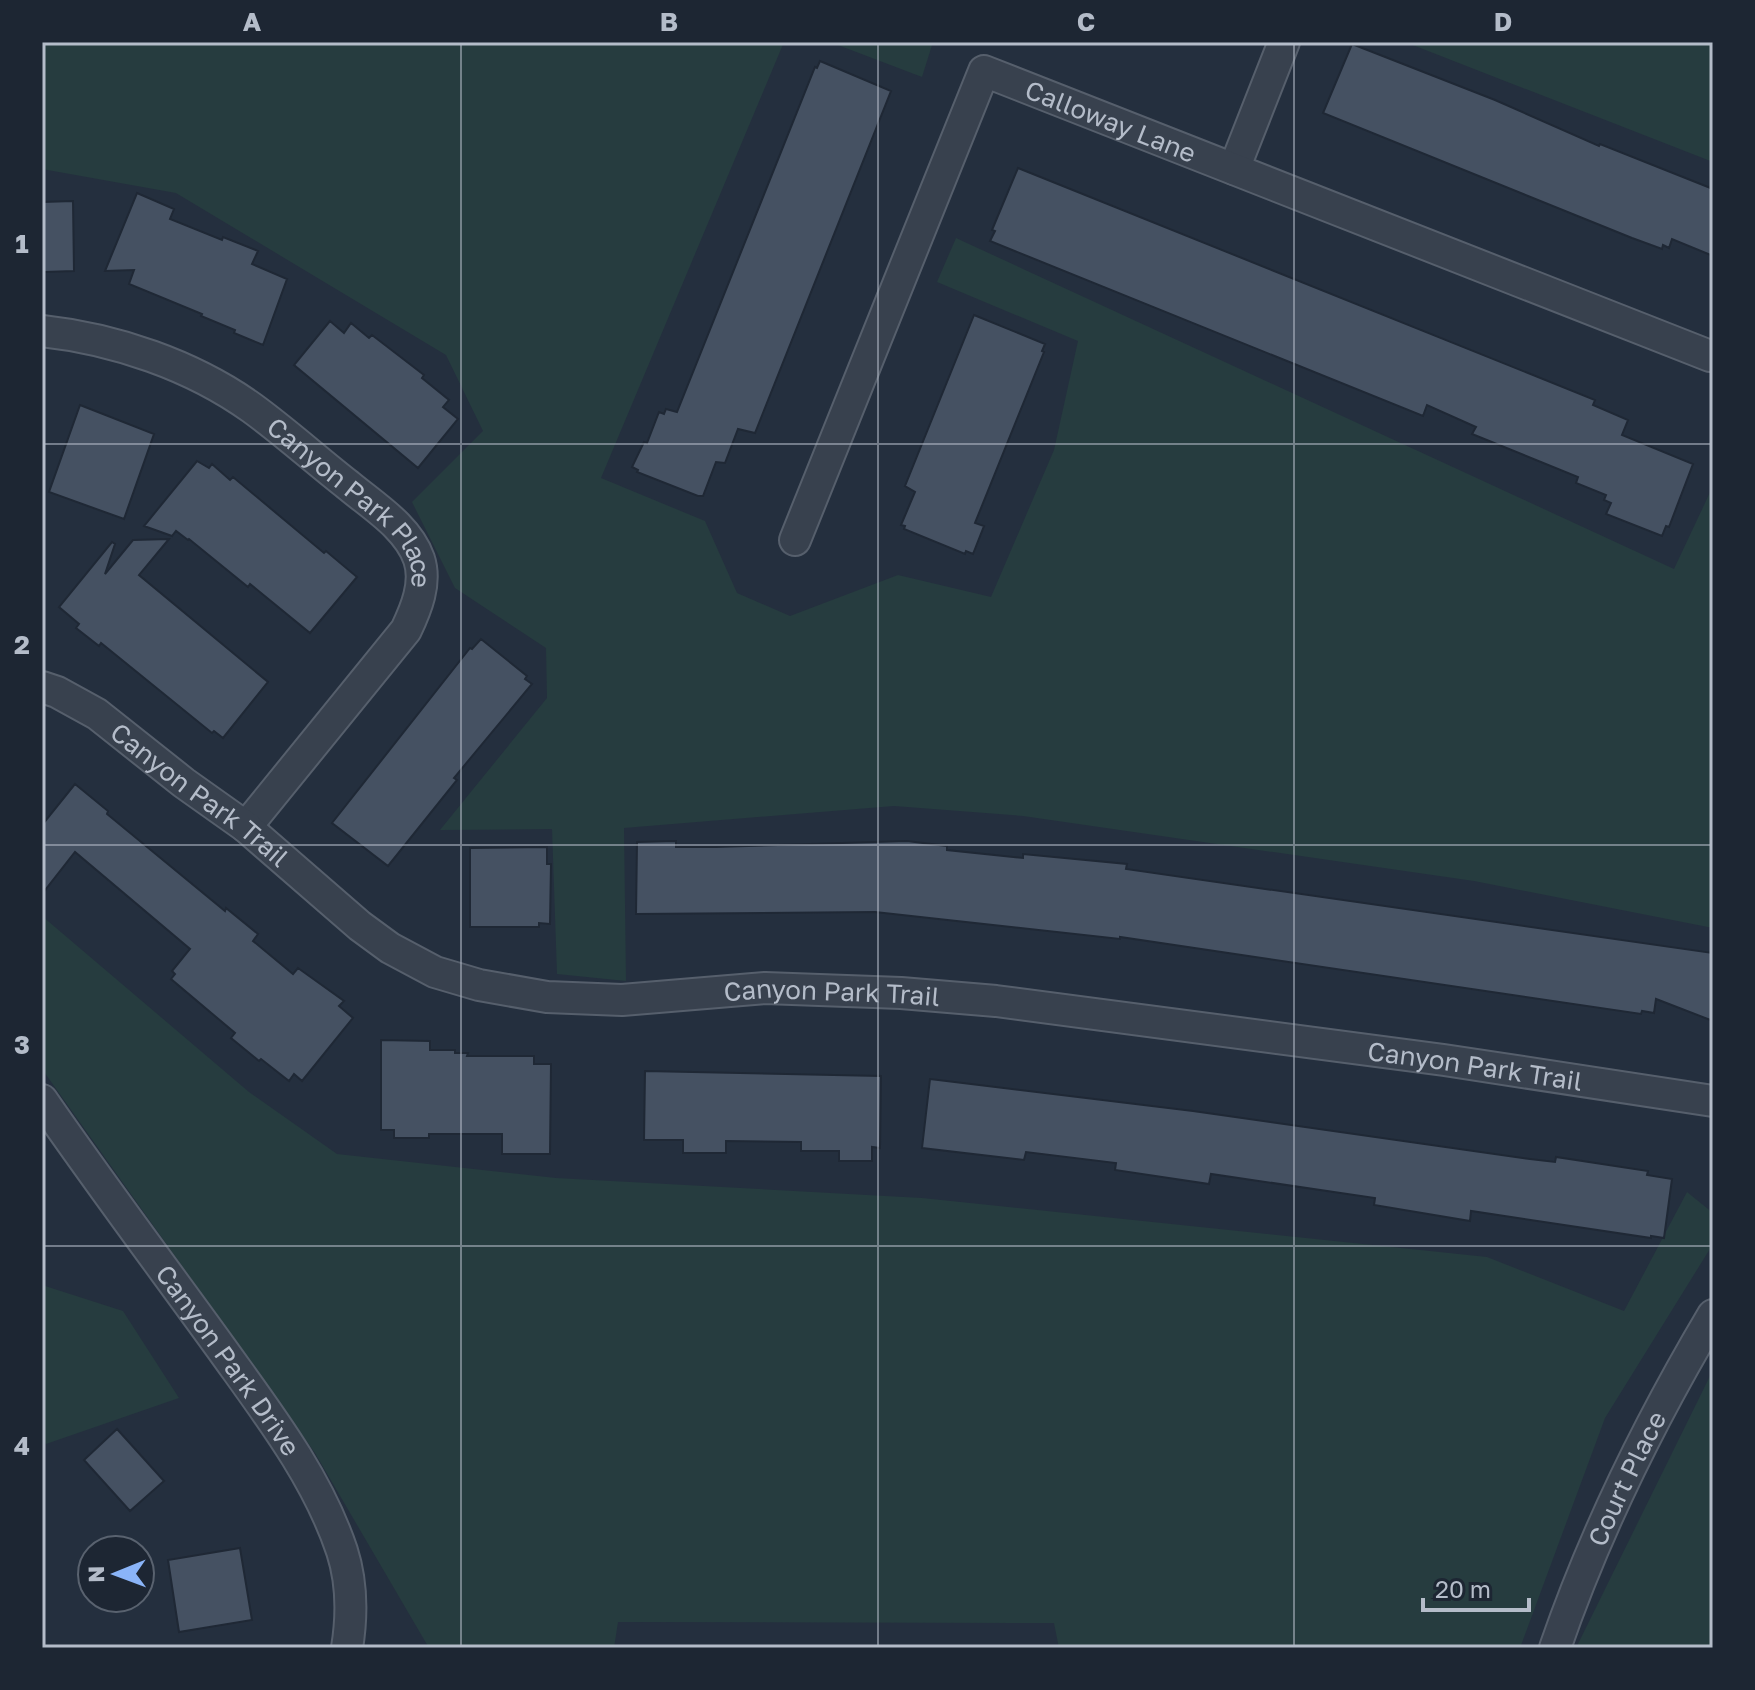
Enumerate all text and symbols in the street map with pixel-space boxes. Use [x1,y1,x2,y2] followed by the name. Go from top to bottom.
[243,6,262,37] text: A
[660,6,678,37] text: B
[1077,6,1095,37] text: C
[1494,6,1512,37] text: D
[1021,73,1201,168] street label: Calloway Lane
[15,228,29,259] text: 1
[261,410,438,589] street label: Canyon Park Place
[14,629,30,660] text: 2
[105,716,295,873] street label: Canyon Park Trail
[722,972,941,1012] street label: Canyon Park Trail
[14,1029,30,1060] text: 3
[1366,1035,1584,1096] street label: Canyon Park Trail
[150,1258,307,1461] street label: Canyon Park Drive
[1581,1406,1672,1551] street label: Court Place
[14,1430,30,1461] text: 4
[76,1534,156,1614] north arrow
[1423,1562,1529,1612] scale bar
[82,1566,109,1583] text: N
[1435,1574,1491,1603] text: 20 m

